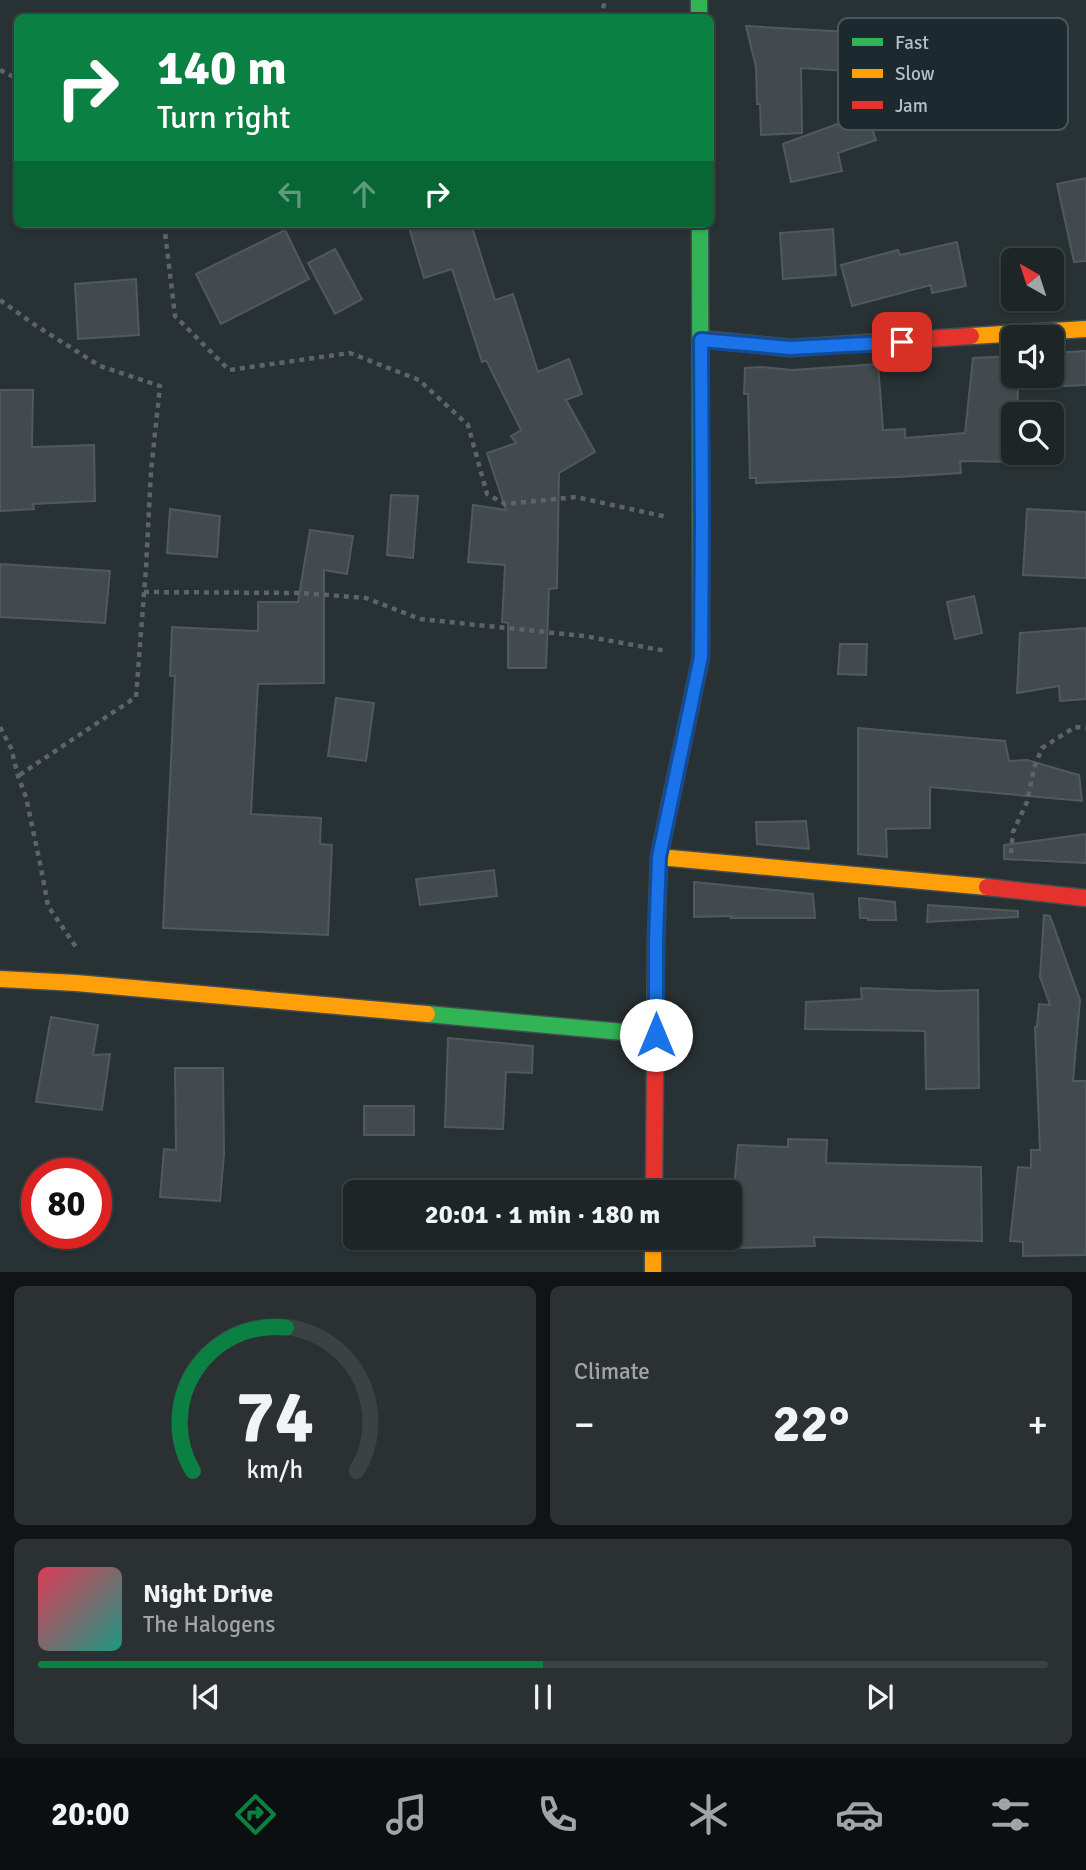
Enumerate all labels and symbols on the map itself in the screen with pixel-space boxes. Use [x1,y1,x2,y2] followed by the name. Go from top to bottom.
[838,18,1068,130] legend
[895,31,929,55] text: Fast
[895,62,935,86] text: Slow
[895,94,928,118] text: Jam
[1001,248,1064,312] north arrow
[872,312,932,372] pin
[619,998,693,1072] position arrow
[21,1158,112,1249] speed limit sign: 80

